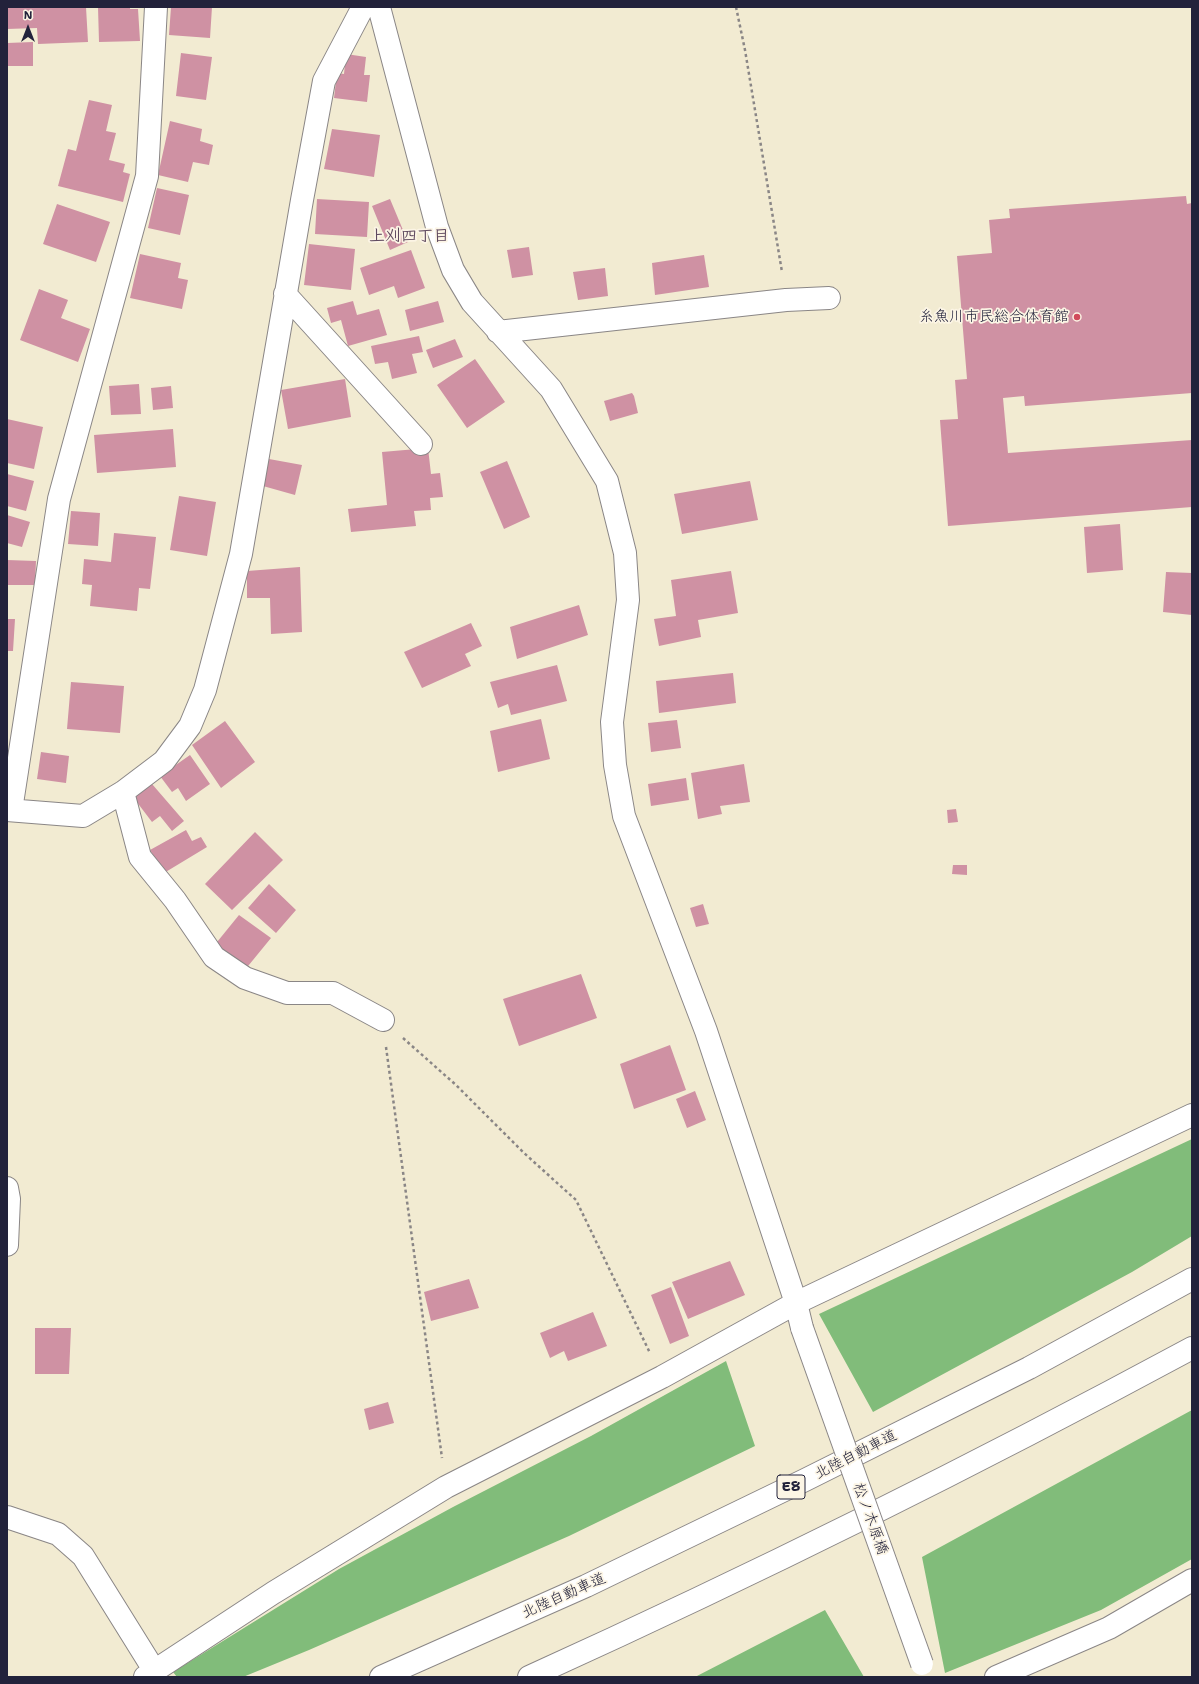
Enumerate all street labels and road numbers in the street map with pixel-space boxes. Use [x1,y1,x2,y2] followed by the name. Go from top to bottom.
[812,1427,900,1483] street label: 北陸自動車道
[777,1475,805,1499] road number: E8
[849,1481,891,1557] street label: 松ノ木原橋
[519,1569,609,1623] street label: 北陸自動車道

